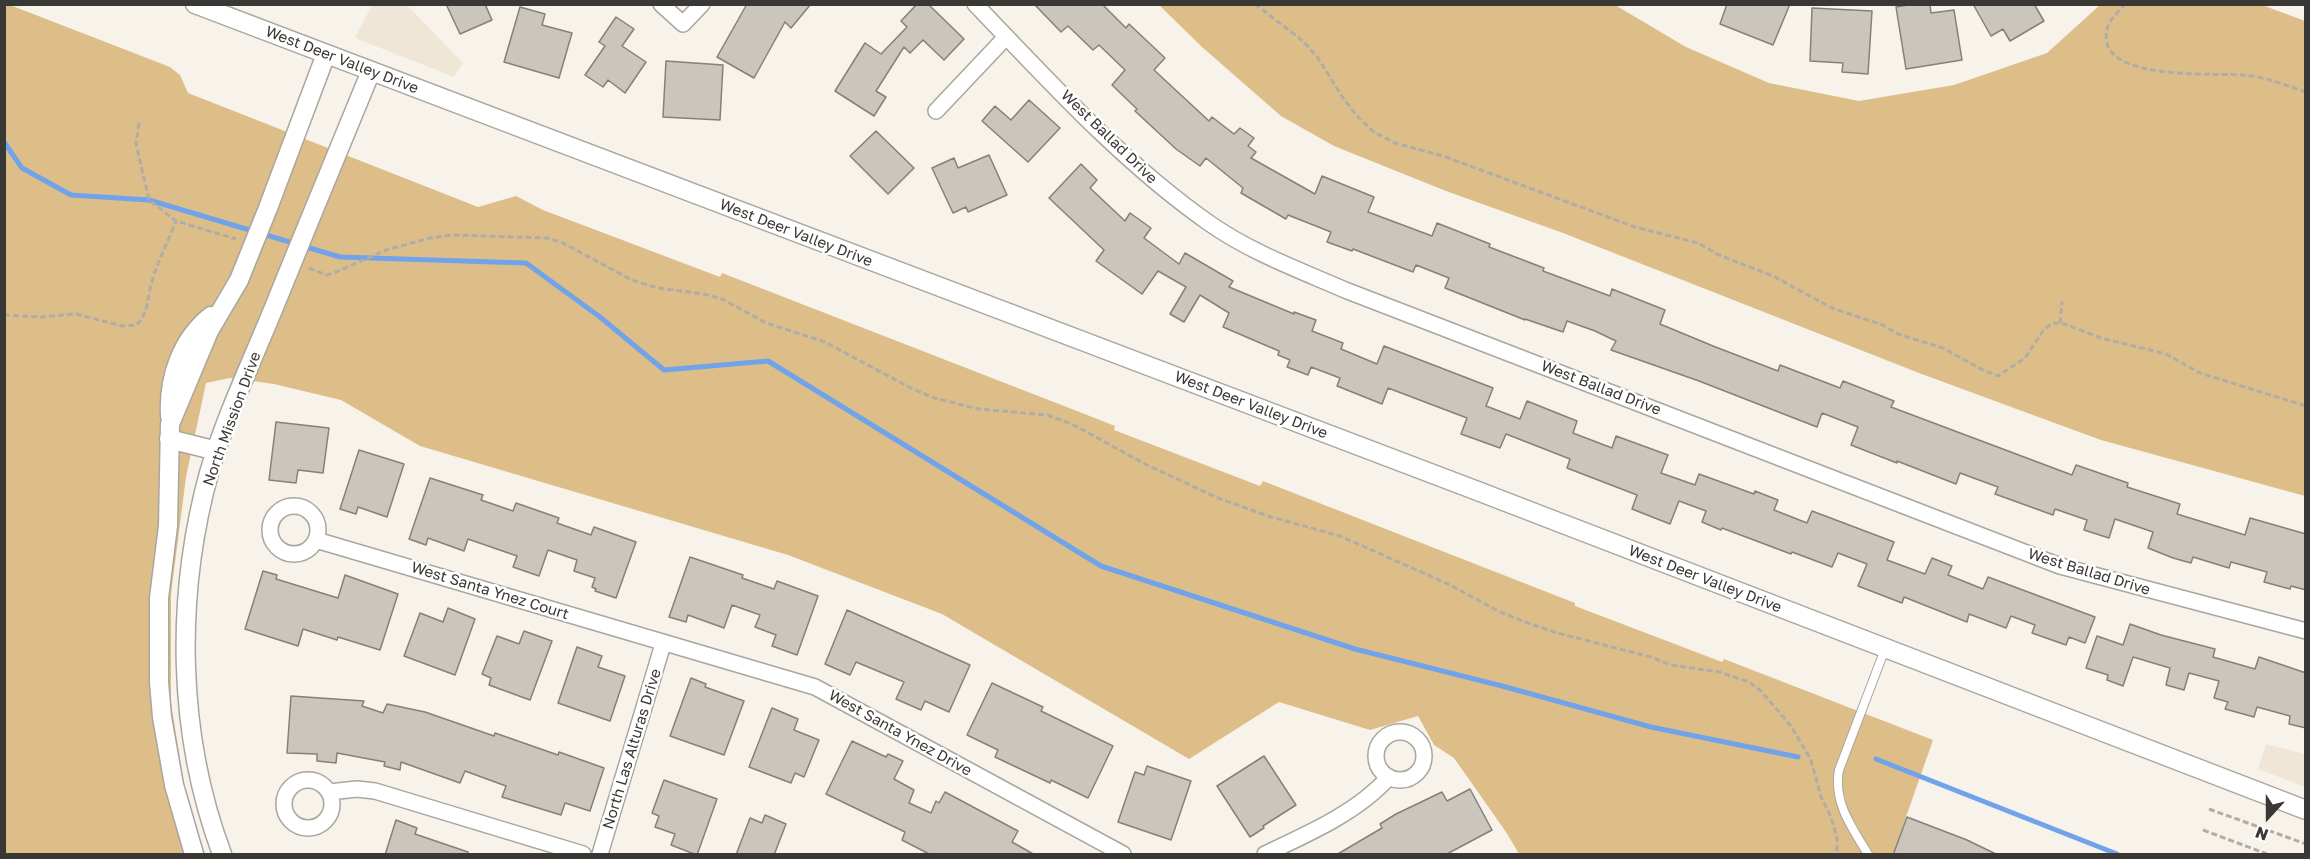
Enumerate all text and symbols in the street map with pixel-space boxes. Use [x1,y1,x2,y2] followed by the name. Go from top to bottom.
[263,22,421,98] street label: West Deer Valley Drive
[1057,86,1161,188] street label: West Ballad Drive
[717,195,875,271] street label: West Deer Valley Drive
[199,349,265,489] street label: North Mission Drive
[1539,357,1663,419] street label: West Ballad Drive
[1172,367,1330,443] street label: West Deer Valley Drive
[1626,541,1784,617] street label: West Deer Valley Drive
[2026,545,2152,599] street label: West Ballad Drive
[409,558,571,624] street label: West Santa Ynez Court
[599,667,665,831] street label: North Las Alturas Drive
[825,686,975,780] street label: West Santa Ynez Drive
[2238,787,2298,847] north arrow
[2252,822,2271,845] text: N

